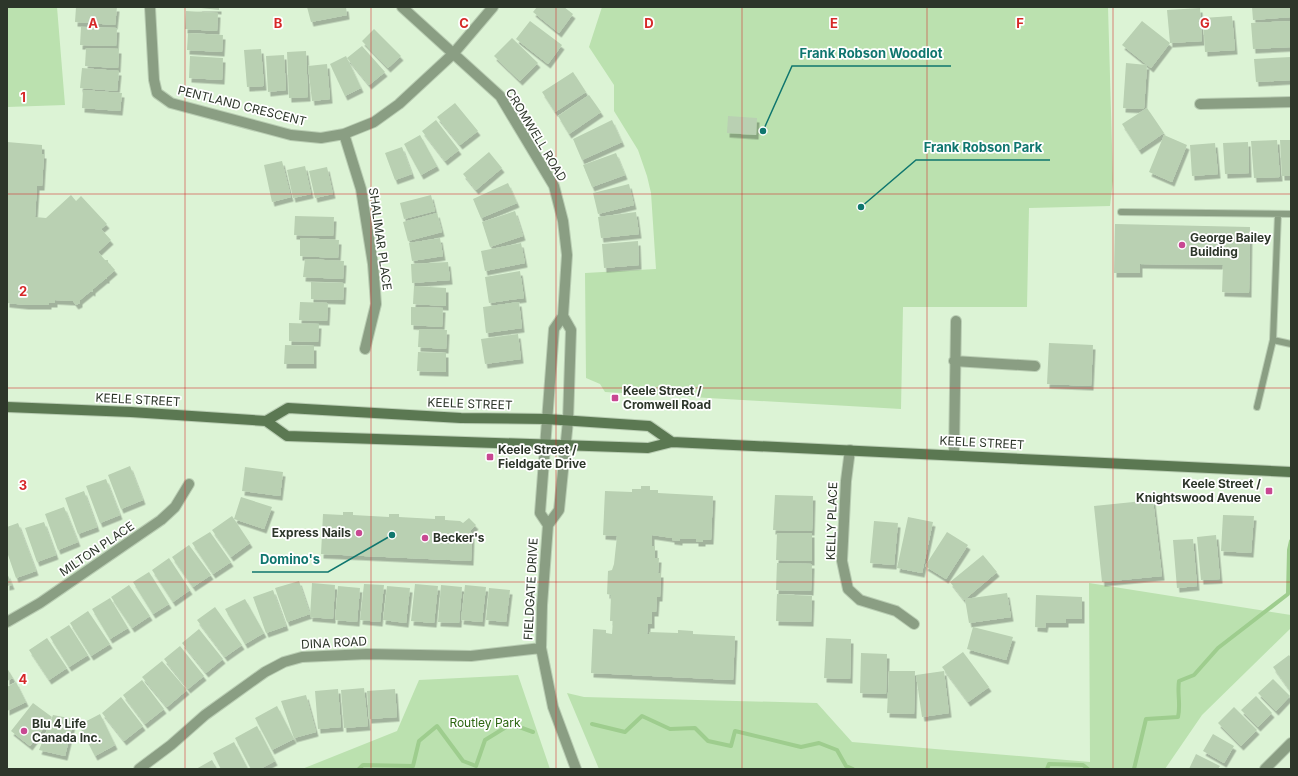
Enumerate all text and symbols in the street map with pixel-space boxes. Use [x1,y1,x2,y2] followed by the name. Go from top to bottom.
[88,15,98,31] text: A
[274,15,283,31] text: B
[459,15,469,31] text: C
[644,15,654,31] text: D
[830,15,838,31] text: E
[1016,15,1024,31] text: F
[1200,15,1210,31] text: G
[792,41,951,66] callout: Frank Robson Woodlot
[800,45,943,61] text: Frank Robson Woodlot
[176,82,308,129] street label: PENTLAND CRESCENT
[503,85,570,184] street label: CROMWELL ROAD
[20,89,26,105] text: 1
[916,135,1050,160] callout: Frank Robson Park
[924,139,1043,155] text: Frank Robson Park
[366,187,395,291] street label: SHALIMAR PLACE
[1190,230,1272,259] place label: George Bailey Building
[1177,240,1187,250] marker: George Bailey Building
[19,283,27,299] text: 2
[623,383,711,412] place label: Keele Street / Cromwell Road
[95,390,181,409] street label: KEELE STREET
[610,393,620,403] marker: Keele Street / Cromwell Road
[427,395,513,412] street label: KEELE STREET
[939,433,1025,452] street label: KEELE STREET
[498,442,586,471] place label: Keele Street / Fieldgate Drive
[485,452,495,462] marker: Keele Street / Fieldgate Drive
[1136,476,1261,505] place label: Keele Street / Knightswood Avenue
[19,477,27,493] text: 3
[823,482,840,560] street label: KELLY PLACE
[1264,486,1274,496] marker: Keele Street / Knightswood Avenue
[56,518,137,579] street label: MILTON PLACE
[272,525,351,540] place label: Express Nails
[354,528,364,538] marker: Express Nails
[433,530,485,545] place label: Becker's
[420,533,430,543] marker: Becker's
[520,537,541,640] street label: FIELDGATE DRIVE
[252,547,328,572] callout: Domino's
[260,551,320,567] text: Domino's
[301,633,367,652] street label: DINA ROAD
[19,671,28,687] text: 4
[449,715,521,730] park label: Routley Park
[32,716,102,745] place label: Blu 4 Life Canada Inc.
[19,726,29,736] marker: Blu 4 Life Canada Inc.

